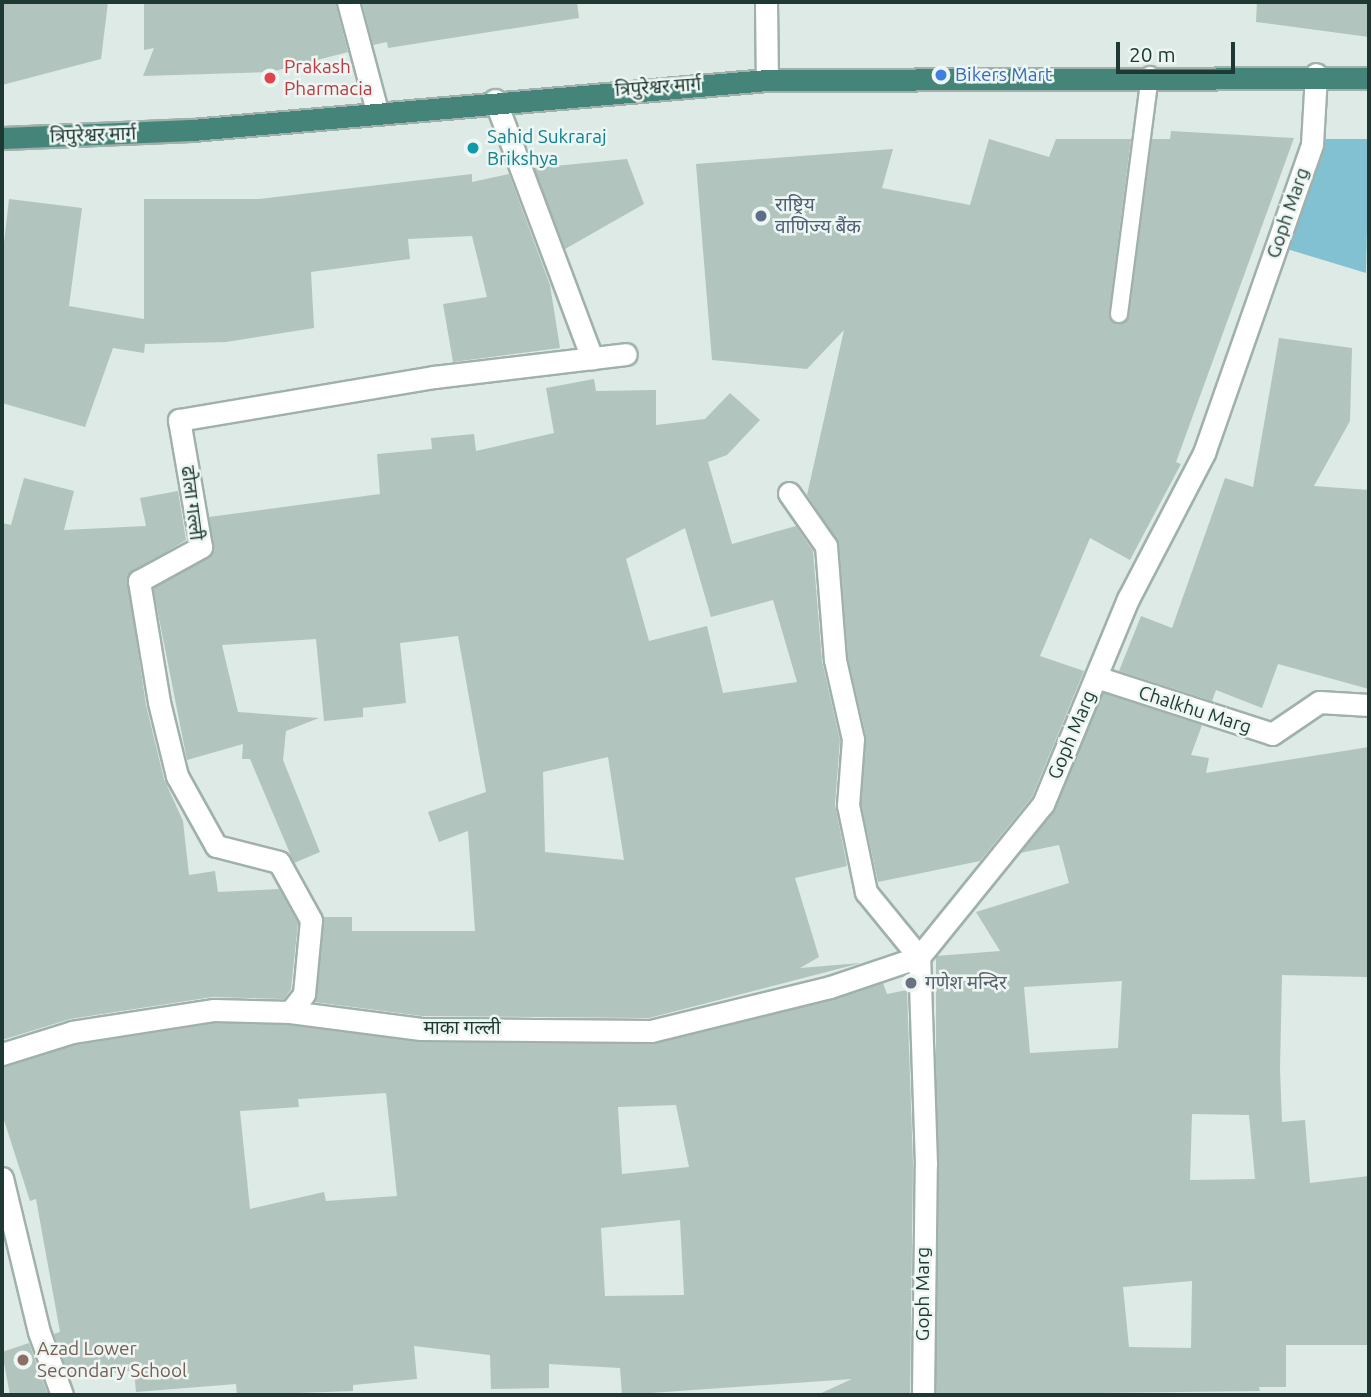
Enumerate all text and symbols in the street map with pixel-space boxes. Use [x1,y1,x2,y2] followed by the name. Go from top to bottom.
[1119,28,1238,72] scale bar
[1129,42,1176,66] text: 20 m
[284,56,373,100] place label: Prakash Pharmacia
[955,64,1052,86] place label: Bikers Mart
[933,67,949,83] marker: Bikers Mart
[262,70,278,86] marker: Prakash Pharmacia
[614,73,702,101] street label: त्रिपुरेश्वर मार्ग
[50,122,136,148] street label: त्रिपुरेश्वर मार्ग
[487,126,607,170] place label: Sahid Sukraraj Brikshya
[465,140,481,156] marker: Sahid Sukraraj Brikshya
[1262,165,1314,261] street label: Goph Marg
[775,194,861,238] place label: राष्ट्रिय वाणिज्य बैंक
[753,208,769,224] marker: राष्ट्रिय वाणिज्य बैंक
[176,464,208,542] street label: ढोला गल्ली
[1136,681,1254,739] street label: Chalkhu Marg
[1043,687,1101,783] street label: Goph Marg
[925,972,1007,994] place label: गणेश मन्दिर
[903,975,919,991] marker: गणेश मन्दिर
[423,1017,501,1039] street label: माका गल्ली
[912,1247,934,1341] street label: Goph Marg
[37,1338,187,1382] place label: Azad Lower Secondary School
[15,1352,31,1368] marker: Azad Lower Secondary School

